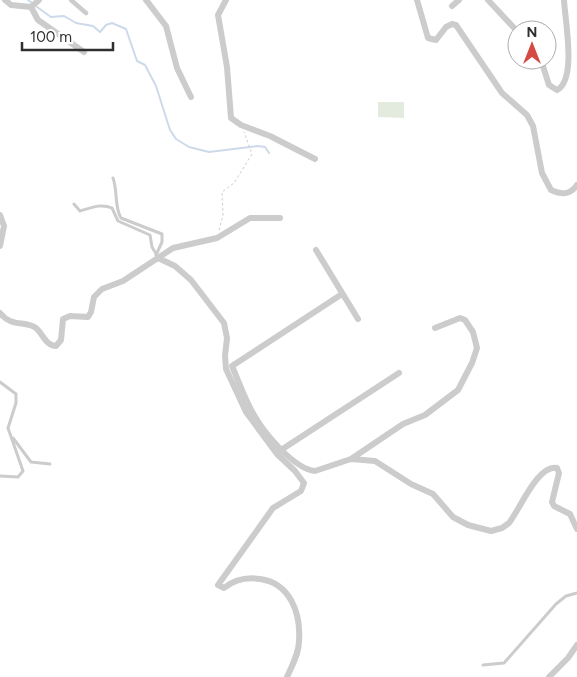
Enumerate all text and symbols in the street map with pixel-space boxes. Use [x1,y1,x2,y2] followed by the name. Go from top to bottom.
[22,20,114,52] scale bar
[507,20,557,70] north arrow
[527,24,537,41] text: N
[30,28,72,46] text: 100 m

